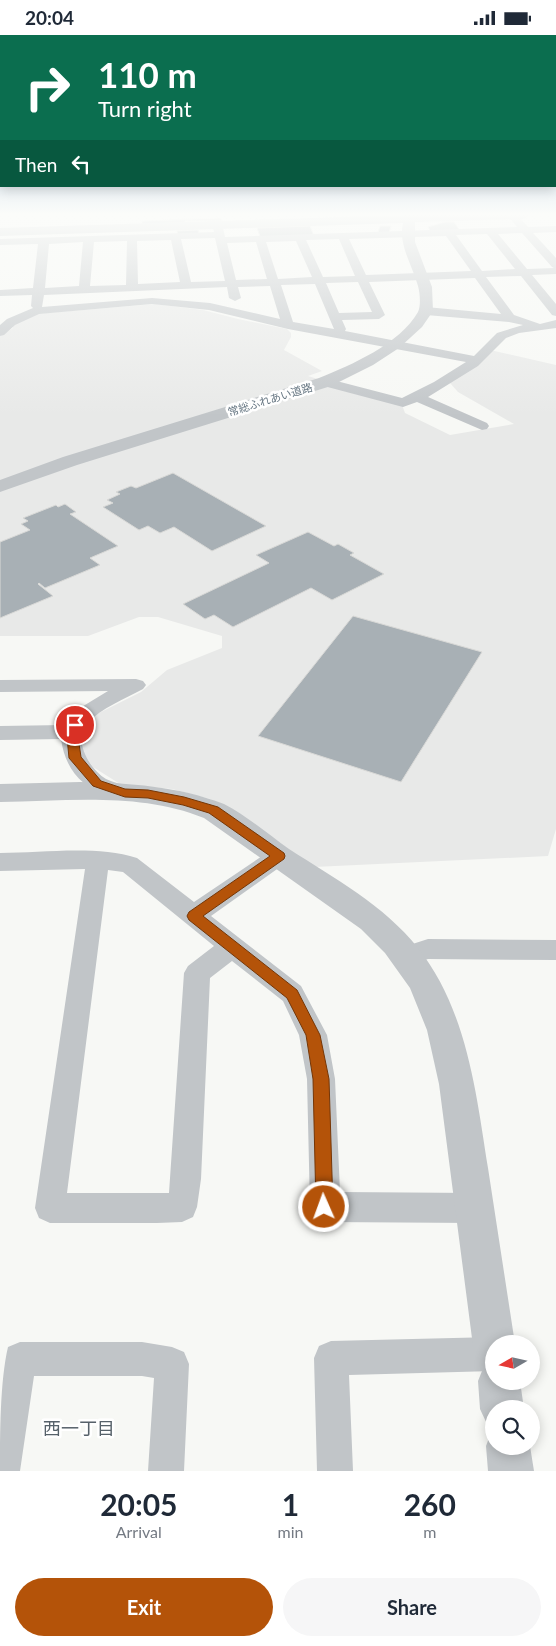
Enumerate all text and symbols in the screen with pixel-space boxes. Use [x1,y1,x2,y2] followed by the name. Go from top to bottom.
[25,6,74,29] text: 20:04
[98,53,197,95] text: 110 m
[15,55,80,120] icon: right
[98,95,192,122] text: Turn right
[67,150,95,178] icon: left
[15,153,57,176] text: Then
[226,380,314,418] street label: 常総ふれあい道路
[54,704,96,746] pin
[61,711,89,739] icon: arrive
[297,1180,349,1232] position arrow
[485,1335,540,1390] north arrow
[485,1335,540,1455] map controls
[485,1400,540,1455] button: search
[43,1417,115,1439] district label: 西一丁目
[100,1486,177,1522] text: 20:05
[282,1486,299,1522] text: 1
[404,1486,456,1522] text: 260
[116,1522,162,1541] text: Arrival
[278,1522,304,1541] text: min
[423,1522,436,1541] text: m
[15,1578,273,1636] button: Exit
[283,1578,541,1636] button: Share

